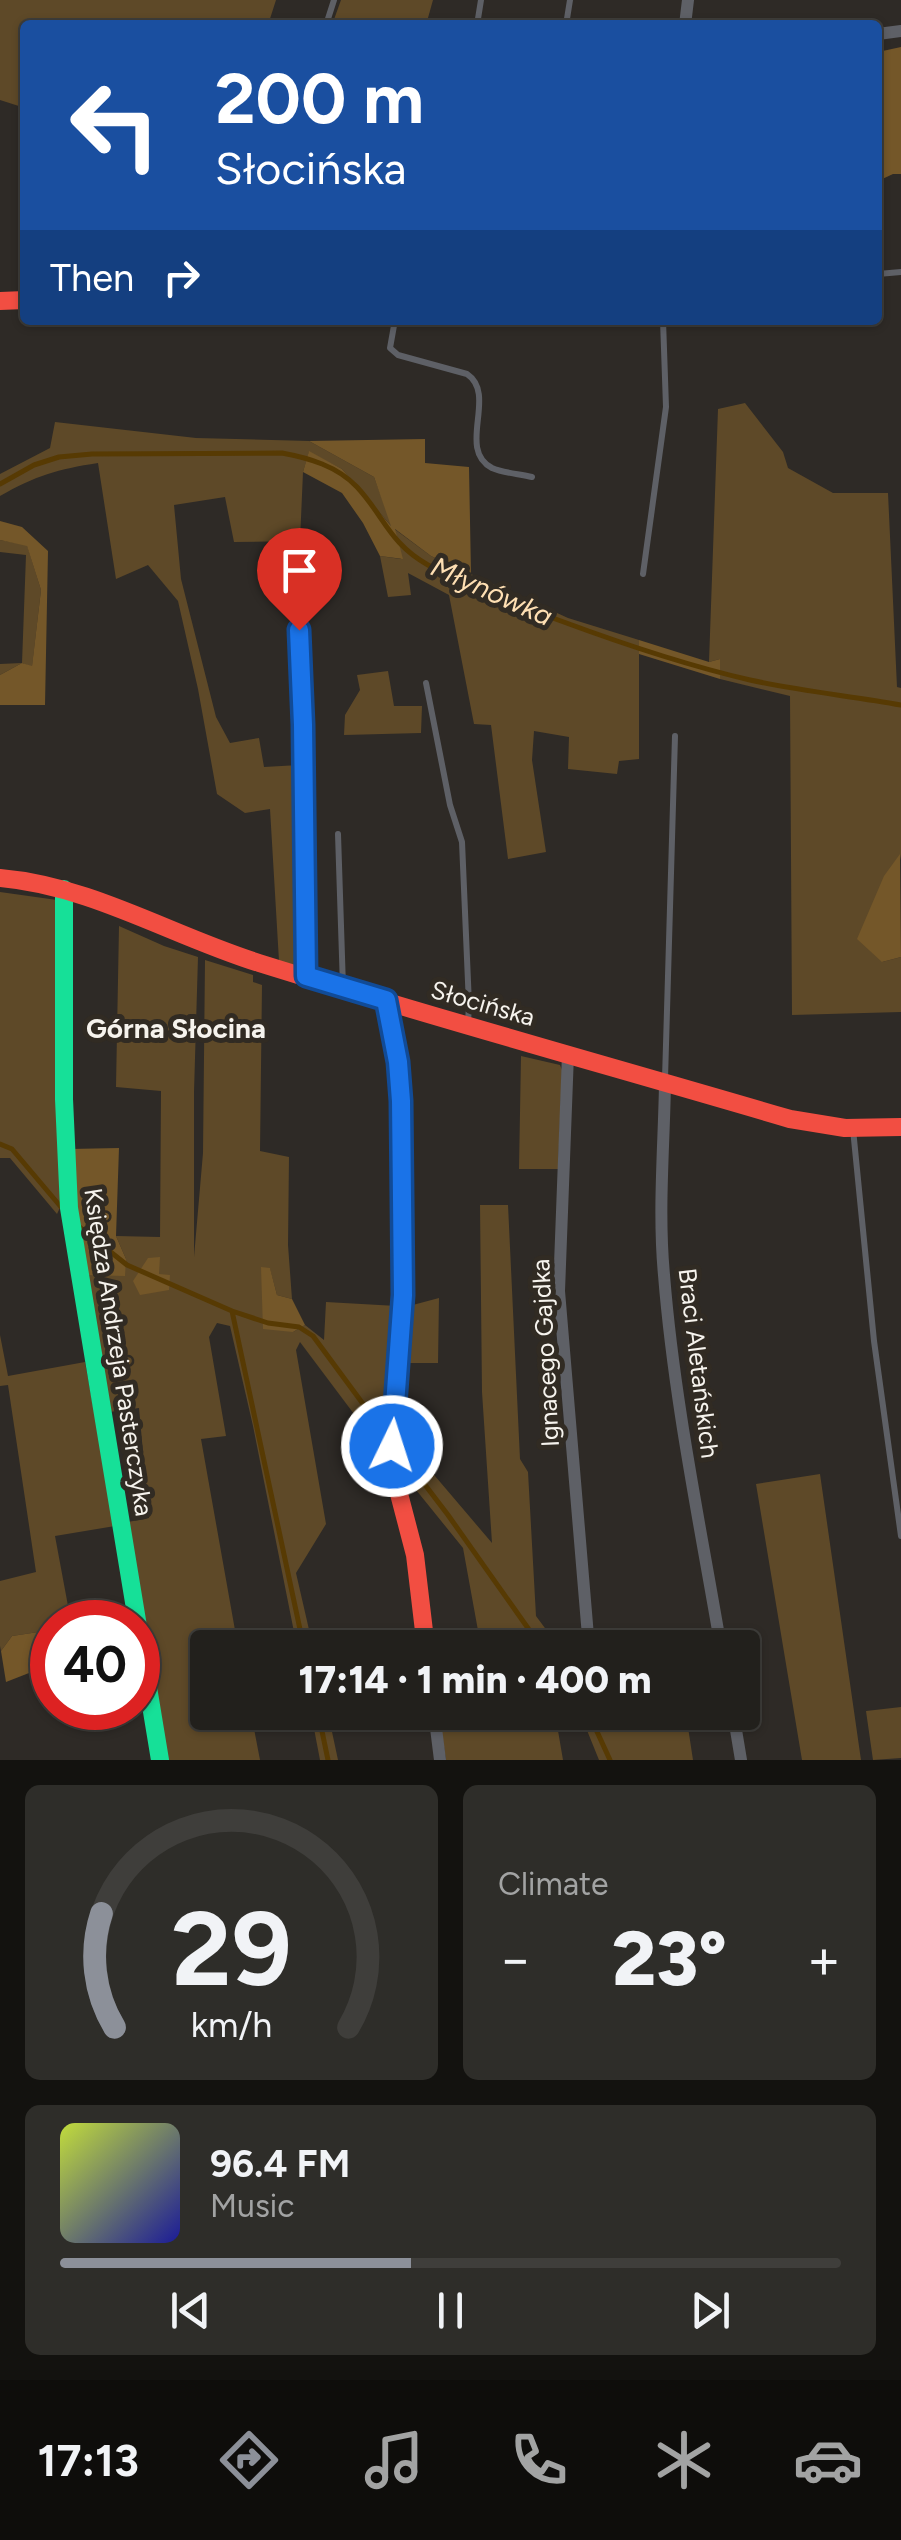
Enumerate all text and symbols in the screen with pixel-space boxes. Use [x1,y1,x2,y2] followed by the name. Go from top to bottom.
[215,56,424,141] text: 200 m
[50,60,180,190] icon: left
[215,141,407,195] text: Słocińska
[154,250,209,305] icon: right
[50,255,134,301] text: Then
[257,528,342,631] pin
[272,543,327,598] icon: arrive
[426,549,558,633] water label: Młynówka
[428,974,538,1032] street label: Słocińska
[86,1011,266,1045] district label: Górna Słocina
[78,1186,160,1518] street label: Księdza Andrzeja Pasterczyka
[525,1258,565,1448] street label: Ignacego Gajdka
[672,1266,726,1460] street label: Braci Aletańskich
[340,1394,444,1498] position arrow
[30,1600,160,1730] speed limit sign: 40
[299,1657,651,1703] text: 17:14 · 1 min · 400 m
[498,1865,609,1903] text: Climate
[171,1886,292,2011] text: 29
[612,1914,727,2004] text: 23°
[498,1926,532,1992] text: −
[807,1926,841,1992] text: +
[191,2003,272,2046] text: km/h
[210,2141,350,2187] text: 96.4 FM
[210,2187,295,2225] text: Music
[163,2283,218,2338] icon: previous
[423,2283,478,2338] icon: pause
[683,2283,738,2338] icon: next
[214,2425,284,2495] icon: directions
[359,2425,429,2495] icon: music
[504,2425,574,2495] icon: phone
[649,2425,719,2495] icon: climate
[793,2425,863,2495] icon: car
[37,2433,139,2487] text: 17:13

